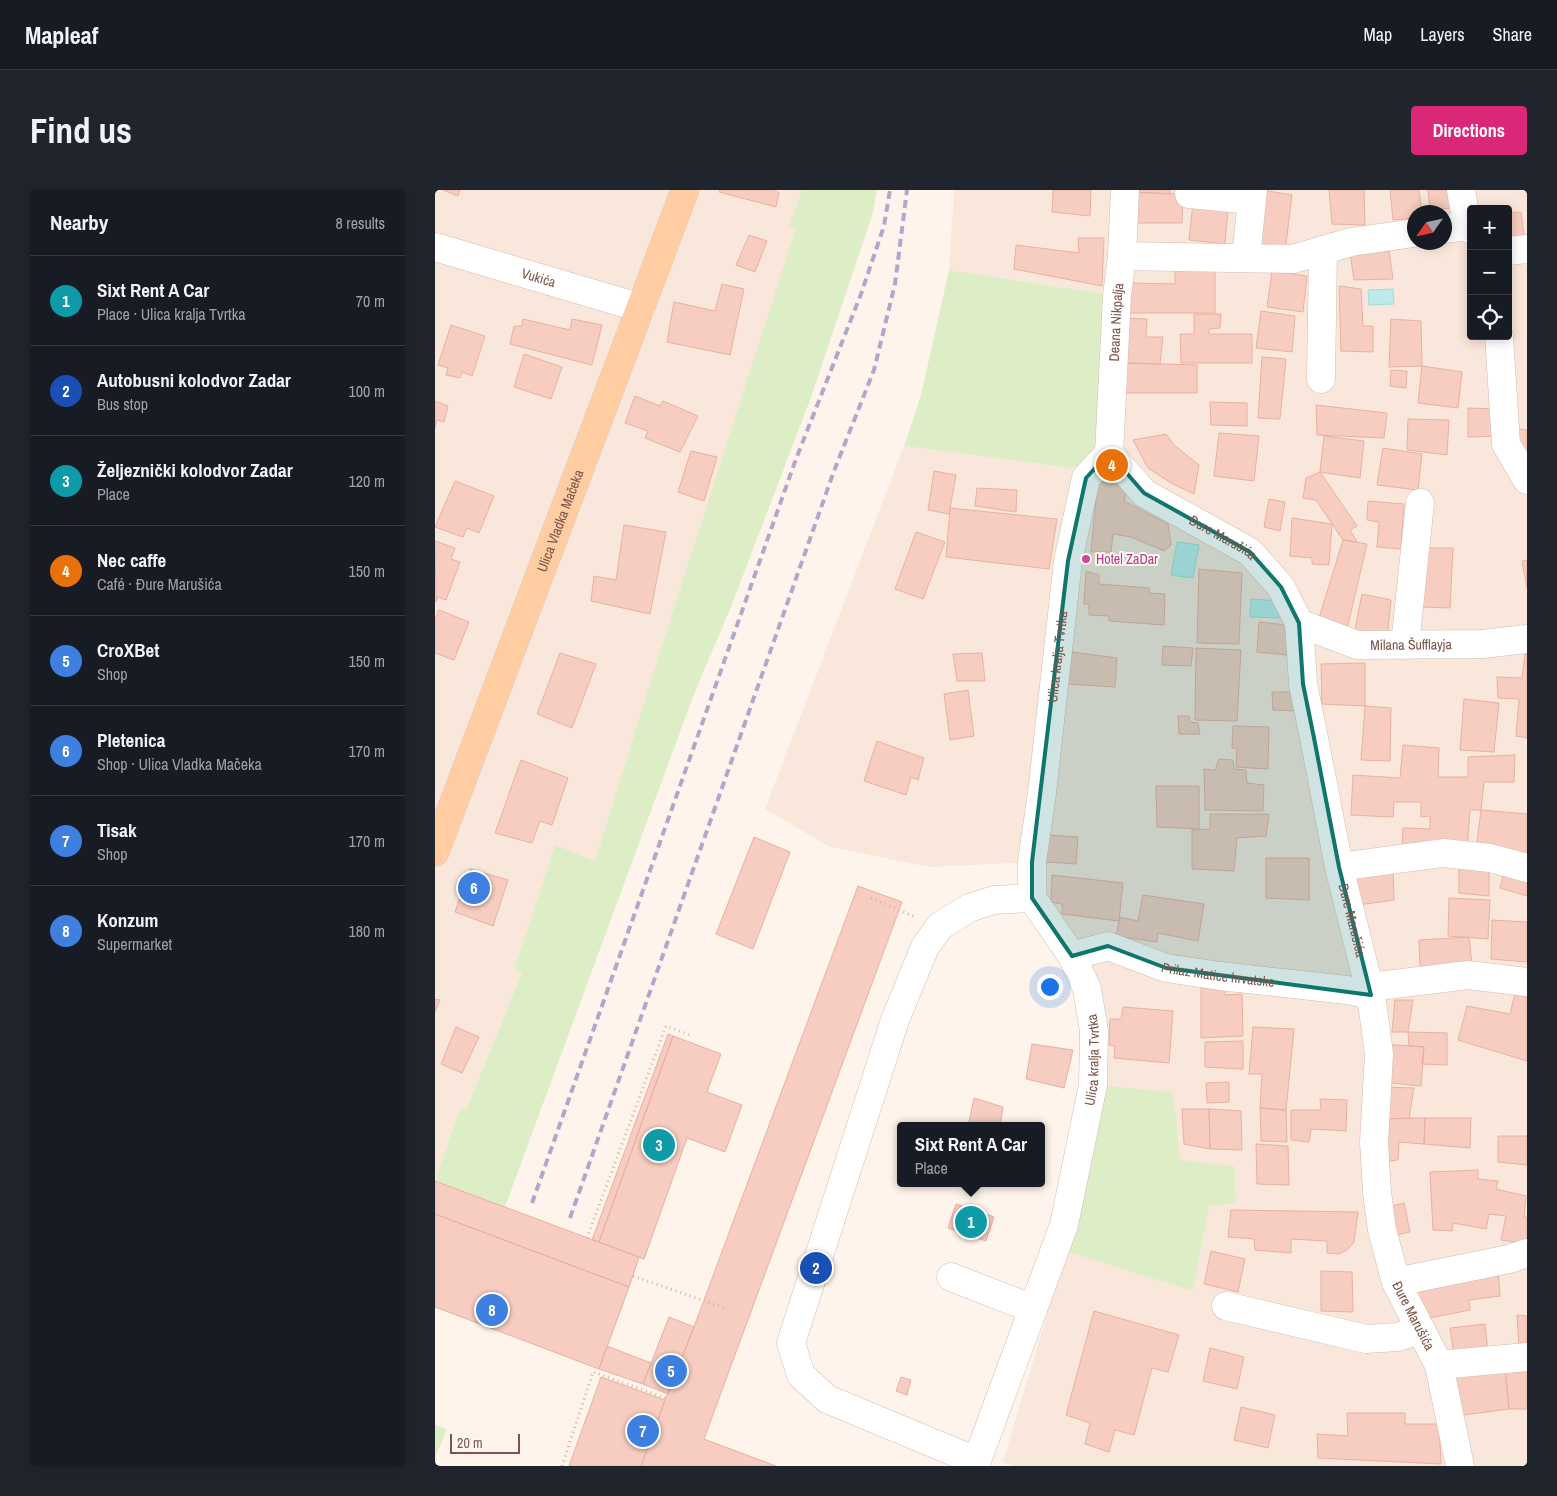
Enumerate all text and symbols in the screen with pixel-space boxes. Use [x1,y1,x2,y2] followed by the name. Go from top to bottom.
[25,19,98,51] text: Mapleaf
[1364,22,1392,47] text: Map
[1420,22,1465,47] text: Layers
[1493,22,1532,47] text: Share
[1411,106,1527,155] button: Directions
[30,107,132,154] text: Find us
[1407,205,1452,250] north arrow
[1467,205,1512,340] map controls
[1467,205,1512,250] button: +
[50,208,108,237] text: Nearby
[335,212,385,234] text: 8 results
[1467,250,1512,295] button: −
[519,264,558,291] street label: Vukića
[97,277,209,303] text: Sixt Rent A Car
[1105,281,1128,362] street label: Deana Nikpalja
[62,290,70,312] text: 1
[356,290,385,312] text: 70 m
[1467,295,1512,340] button: locate
[97,303,246,325] text: Place · Ulica kralja Tvrtka
[97,367,291,393] text: Autobusni kolodvor Zadar
[62,380,70,402] text: 2
[349,380,385,402] text: 100 m
[97,393,148,415] text: Bus stop
[1096,446,1128,484] pin: 4
[97,457,293,483] text: Željeznički kolodvor Zadar
[533,467,588,575] street label: Ulica Vladka Mačeka
[62,470,70,492] text: 3
[349,470,385,492] text: 120 m
[97,483,130,505] text: Place
[1186,511,1262,564] street label: Đure Marušića
[97,547,166,573] text: Nec caffe
[1096,550,1158,568] place label: Hotel ZaDar
[1080,553,1092,565] marker: Hotel ZaDar
[62,560,70,582] text: 4
[349,560,385,582] text: 150 m
[97,573,222,595] text: Café · Đure Marušića
[1043,610,1071,703] street label: Ulica kralja Tvrtka
[1370,635,1452,654] street label: Milana Šufflayja
[97,637,159,663] text: CroXBet
[62,650,70,672] text: 5
[349,650,385,672] text: 150 m
[97,663,128,685] text: Shop
[97,727,165,753] text: Pletenica
[62,740,70,762] text: 6
[349,740,385,762] text: 170 m
[97,753,262,775] text: Shop · Ulica Vladka Mačeka
[97,817,137,843] text: Tisak
[62,830,70,852] text: 7
[349,830,385,852] text: 170 m
[97,843,128,865] text: Shop
[458,869,490,907] pin: 6
[1334,882,1370,960] street label: Đure Marušića
[97,907,158,933] text: Konzum
[62,920,70,942] text: 8
[349,920,385,942] text: 180 m
[97,933,172,955] text: Supermarket
[1159,958,1276,991] street label: Prilaz Matice hrvatske
[1037,974,1063,1000] your location
[1080,1012,1103,1107] street label: Ulica kralja Tvrtka
[897,1122,1045,1187] popup
[643,1126,675,1164] pin: 3
[915,1131,1027,1157] text: Sixt Rent A Car
[915,1157,948,1179] text: Place
[955,1203,987,1241] pin: 1
[800,1249,832,1287] pin: 2
[1388,1278,1439,1354] street label: Đure Marušića
[476,1291,508,1329] pin: 8
[655,1352,687,1390] pin: 5
[627,1412,659,1450] pin: 7
[450,1431,520,1454] scale bar
[457,1434,483,1452] text: 20 m

